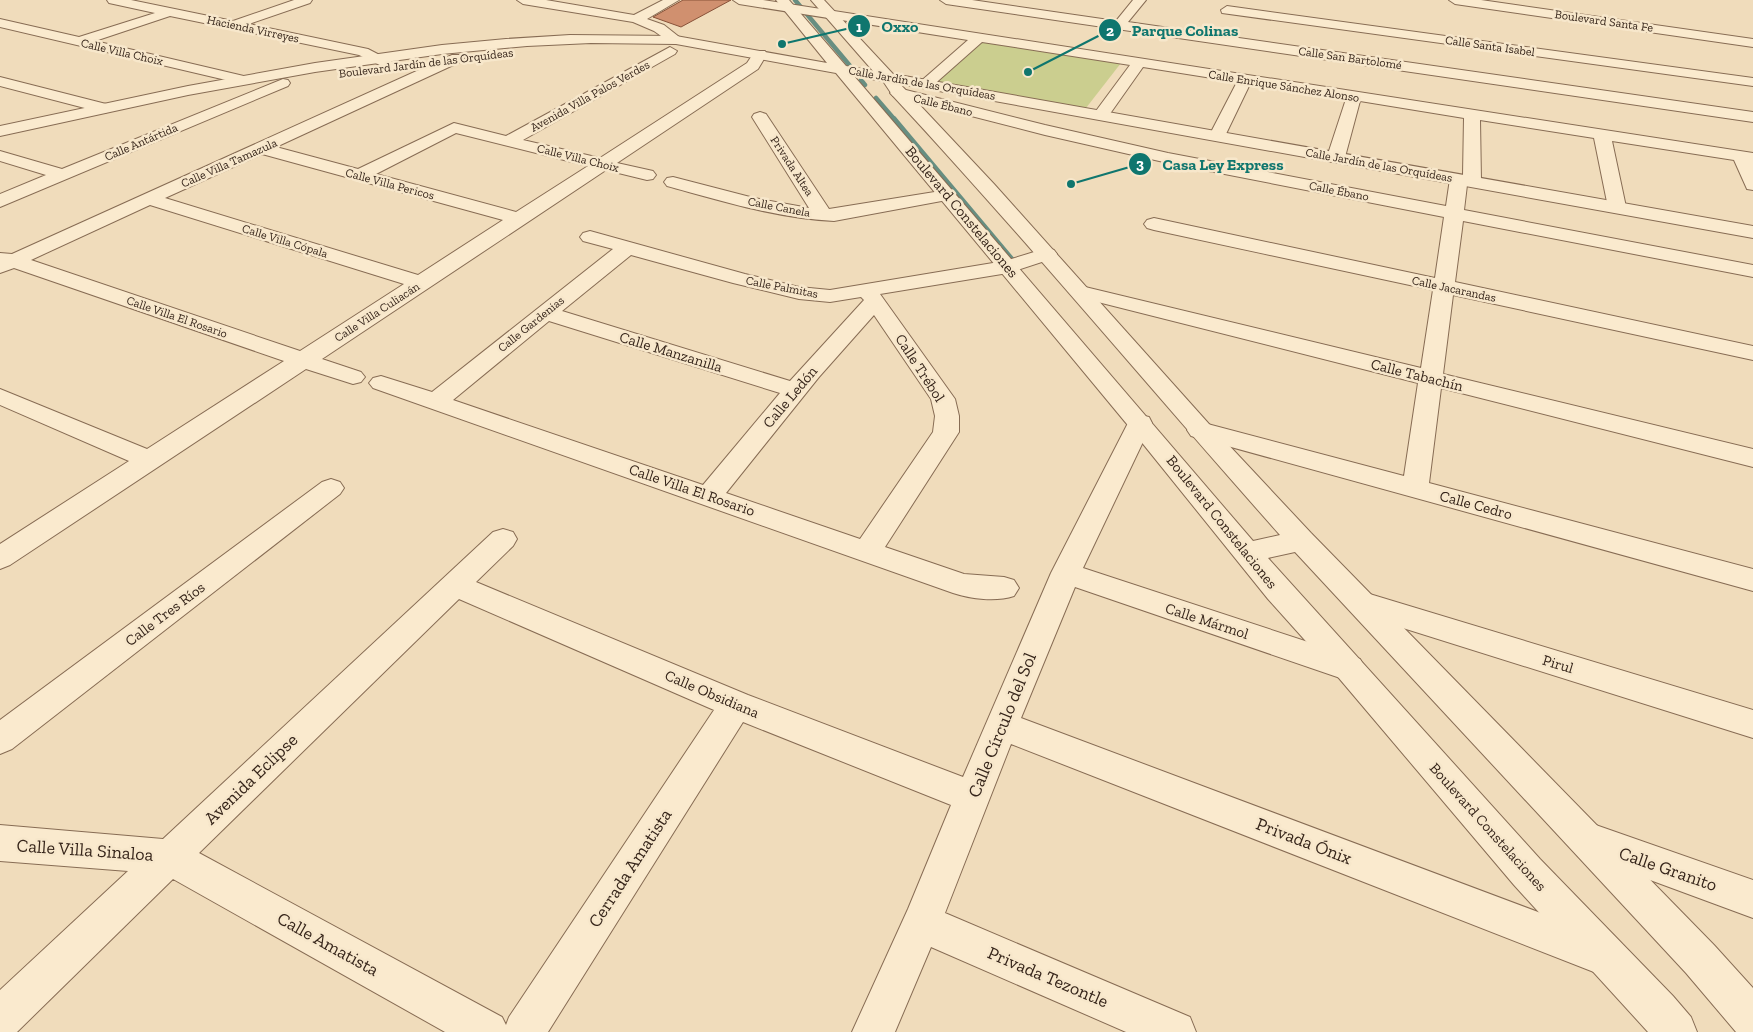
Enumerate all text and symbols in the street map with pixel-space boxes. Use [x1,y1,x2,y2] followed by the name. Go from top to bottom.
[1554,7,1654,35] street label: Boulevard Santa Fe
[847,11,928,42] callout: Oxxo
[206,12,300,46] street label: Hacienda Virreyes
[1097,15,1249,46] callout: Parque Colinas
[882,17,919,36] text: Oxxo
[856,18,862,36] text: 1
[1132,21,1238,40] text: Parque Colinas
[1106,22,1114,40] text: 2
[1444,33,1536,59] street label: Calle Santa Isabel
[80,36,164,68] street label: Calle Villa Choix
[1297,44,1403,72] street label: Calle San Bartolomé
[338,45,514,81] street label: Boulevard Jardín de las Orquídeas
[528,57,652,135] street label: Avenida Villa Palos Verdes
[847,63,997,103] street label: Calle Jardín de las Orquídeas
[1208,67,1360,105] street label: Calle Enrique Sánchez Alonso
[912,90,974,119] street label: Calle Ébano
[102,120,180,164] street label: Calle Antártida
[767,133,817,199] street label: Privada Altea
[179,135,279,191] street label: Calle Villa Tamazula
[536,141,620,175] street label: Calle Villa Choix
[902,143,1022,281] street label: Boulevard Constelaciones
[1304,145,1454,185] street label: Calle Jardín de las Orquídeas
[1128,148,1294,179] callout: Casa Ley Express
[1136,155,1144,173] text: 3
[1162,155,1284,174] text: Casa Ley Express
[344,165,436,203] street label: Calle Villa Pericos
[1308,177,1370,204] street label: Calle Ébano
[747,194,812,220] street label: Calle Canela
[240,221,330,261] street label: Calle Villa Cópala
[745,273,819,301] street label: Calle Palmitas
[1411,273,1497,305] street label: Calle Jacarandas
[332,279,422,345] street label: Calle Villa Culiacán
[125,293,229,341] street label: Calle Villa El Rosario
[495,293,567,355] street label: Calle Gardenias
[617,328,725,376] street label: Calle Manzanilla
[891,331,949,405] street label: Calle Trébol
[1369,355,1465,395] street label: Calle Tabachín
[759,362,821,432] street label: Calle Ledón
[1163,452,1281,592] street label: Boulevard Constelaciones
[627,460,758,520] street label: Calle Villa El Rosario
[1438,487,1515,523] street label: Calle Cedro
[122,578,208,650] street label: Calle Tres Ríos
[1163,599,1251,643] street label: Calle Mármol
[963,649,1041,801] street label: Calle Círculo del Sol
[1540,651,1576,677] street label: Pirul
[662,666,762,722] street label: Calle Obsidiana
[200,729,302,829] street label: Avenida Eclipse
[1426,759,1550,895] street label: Boulevard Constelaciones
[583,804,677,931] street label: Cerrada Amatista
[1253,813,1355,869] street label: Privada Ónix
[16,834,154,866] street label: Calle Villa Sinaloa
[1616,842,1720,896] street label: Calle Granito
[273,907,383,981] street label: Calle Amatista
[984,942,1112,1012] street label: Privada Tezontle

